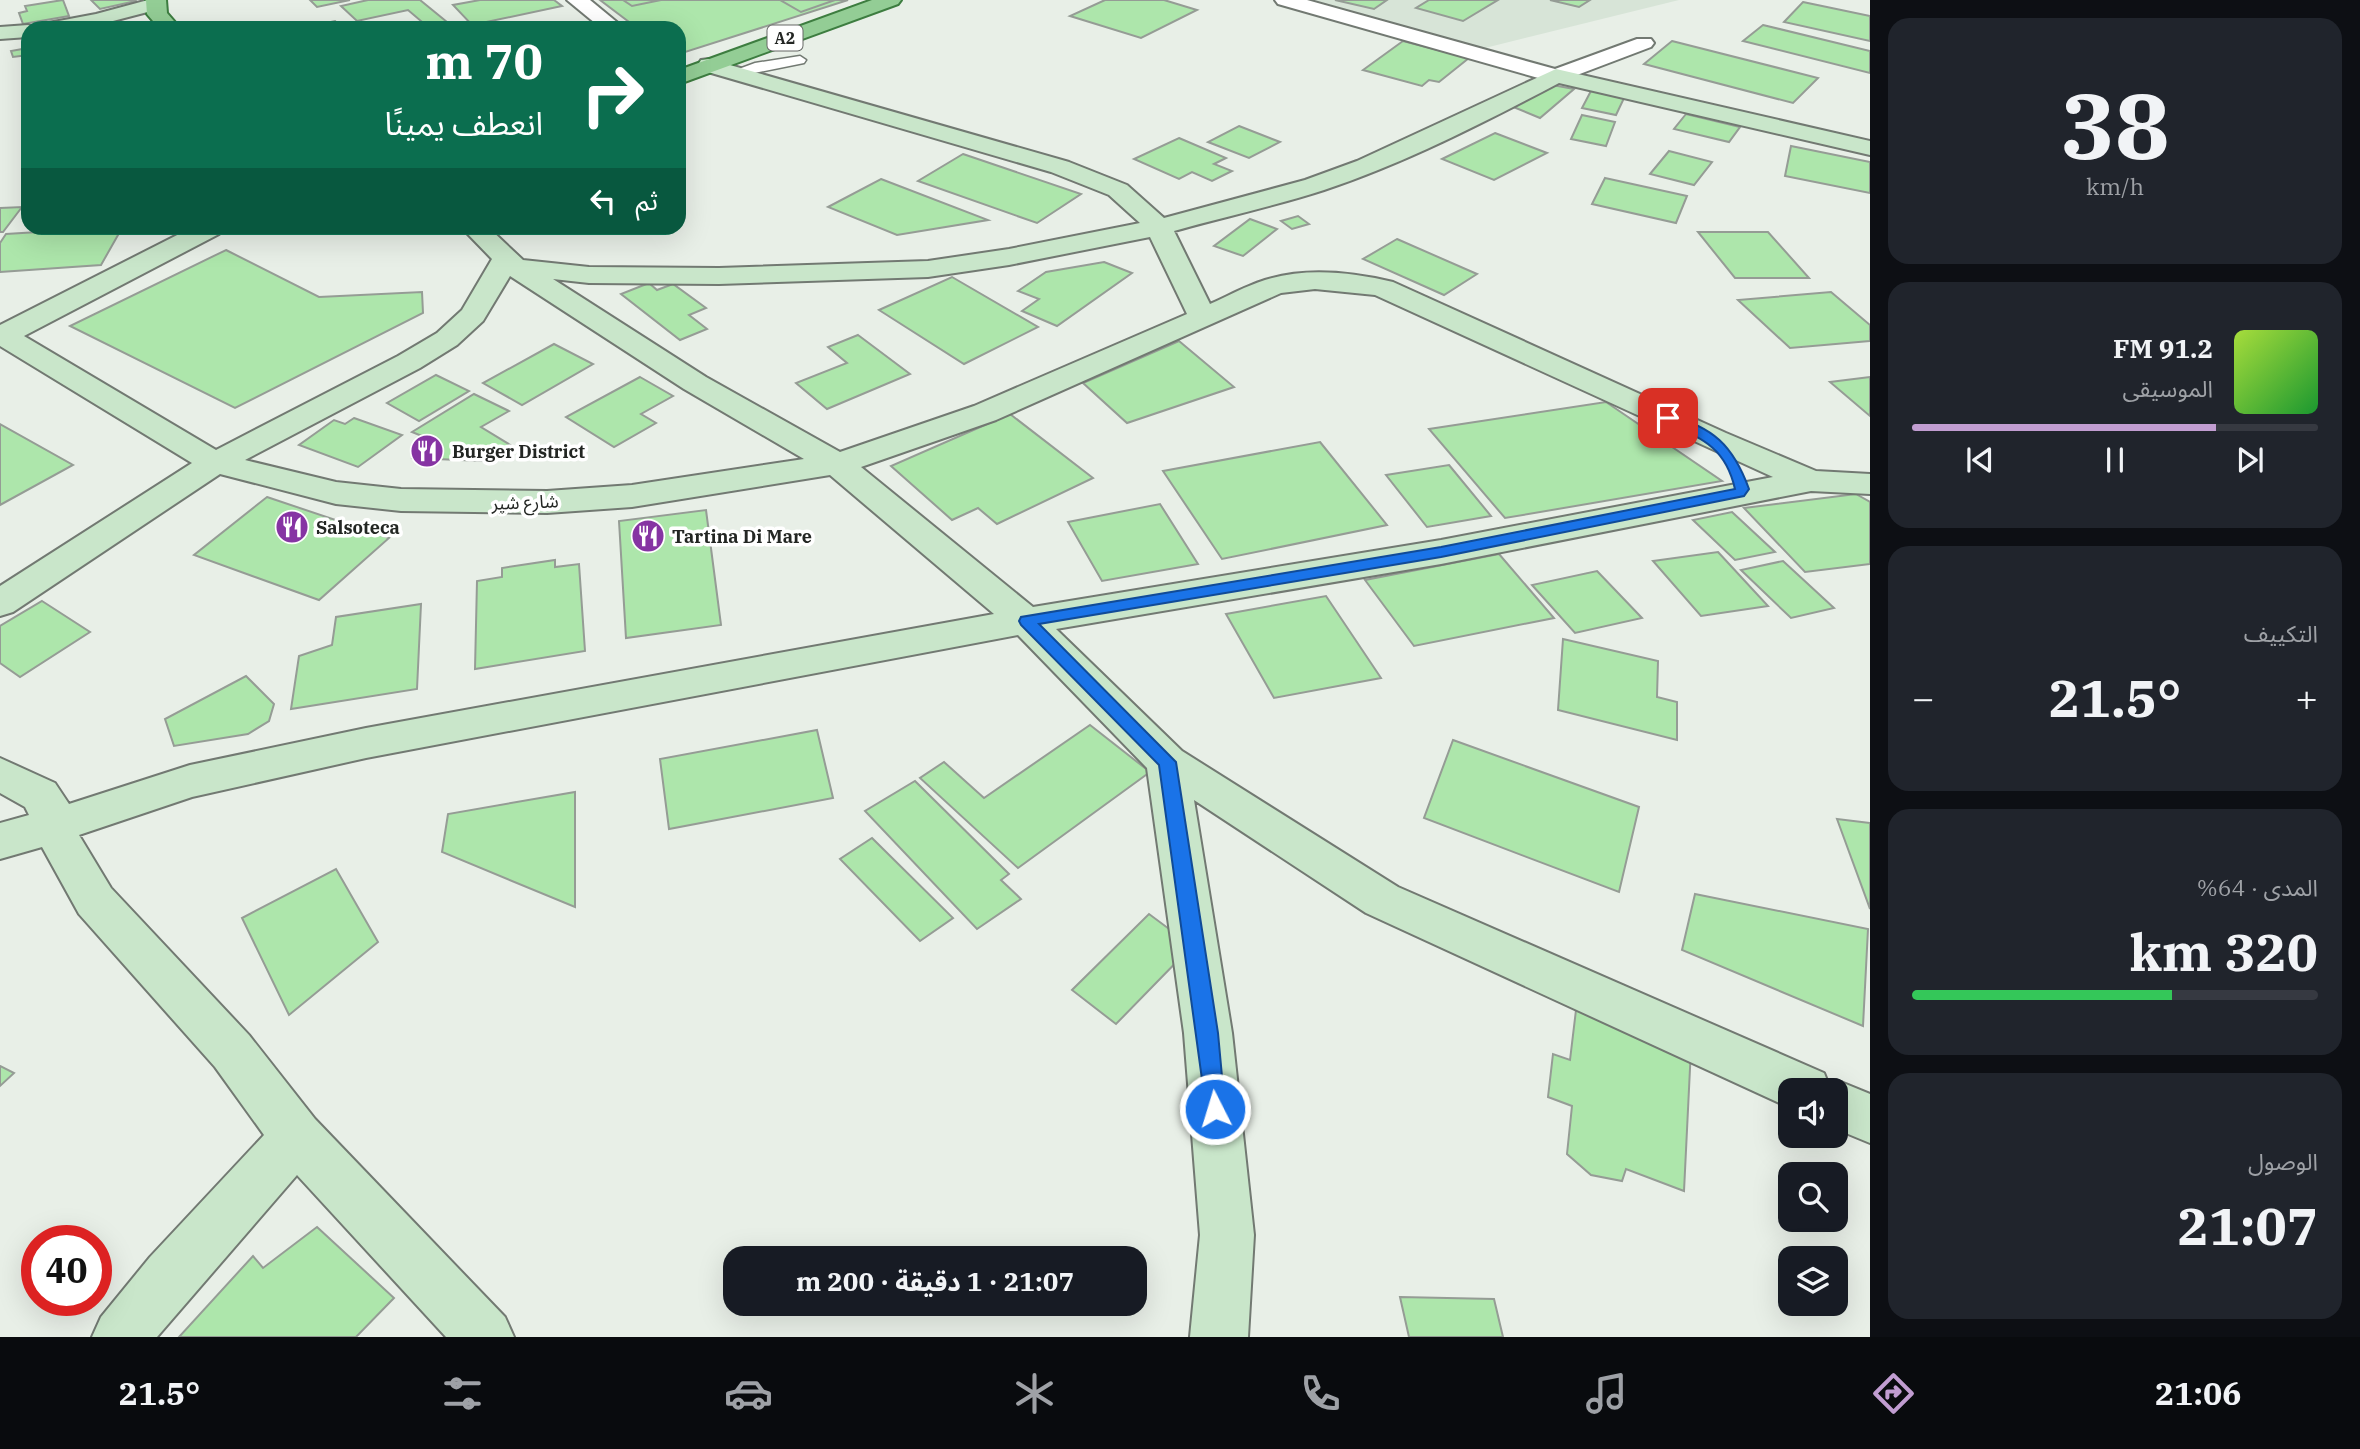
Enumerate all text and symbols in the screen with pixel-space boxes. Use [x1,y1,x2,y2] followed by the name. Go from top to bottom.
[768,26,802,50] road number: A2
[425,29,543,92] text: 70 m
[567,49,658,140] icon: right
[2060,66,2170,184] text: 38
[385,102,543,144] text: انعطف يمينًا
[2086,171,2144,201] text: km/h
[584,182,622,220] icon: left
[636,183,658,217] text: ثم
[2113,331,2213,365] text: 91.2 FM
[2122,373,2213,403] text: الموسيقى
[1638,388,1698,448] pin
[1649,399,1687,437] icon: arrive
[408,432,446,470] restaurant icon: Burger District
[452,440,585,463] place label: Burger District
[1961,441,1999,479] icon: previous
[2096,441,2134,479] icon: pause
[2231,441,2269,479] icon: next
[490,489,559,518] street label: شارع شير
[273,508,311,546] restaurant icon: Salsoteca
[316,516,400,539] place label: Salsoteca
[629,517,667,555] restaurant icon: Tartina Di Mare
[672,525,812,548] place label: Tartina Di Mare
[2244,618,2318,648] text: التكييف
[2049,664,2181,731] text: 21.5°
[1912,673,1935,722] text: −
[2295,673,2318,722] text: +
[2197,872,2318,902] text: المدى · 64%
[2129,918,2318,985] text: 320 km
[1178,1072,1252,1146] position arrow
[1778,1078,1848,1316] map controls
[1778,1078,1848,1148] button: sound
[2248,1146,2318,1176] text: الوصول
[1778,1162,1848,1232] button: search
[2177,1192,2318,1259] text: 21:07
[21,1225,112,1316] speed limit sign: 40
[1778,1246,1848,1316] button: layers
[796,1264,1074,1298] text: 21:07 · 1 دقيقة · 200 m
[438,1369,487,1418] icon: filters
[724,1369,773,1418] icon: car
[1010,1369,1059,1418] icon: climate
[1296,1369,1345,1418] icon: phone
[1582,1369,1631,1418] icon: music
[1869,1369,1918,1418] icon: directions
[119,1372,200,1414] text: 21.5°
[2155,1372,2241,1414] text: 21:06

